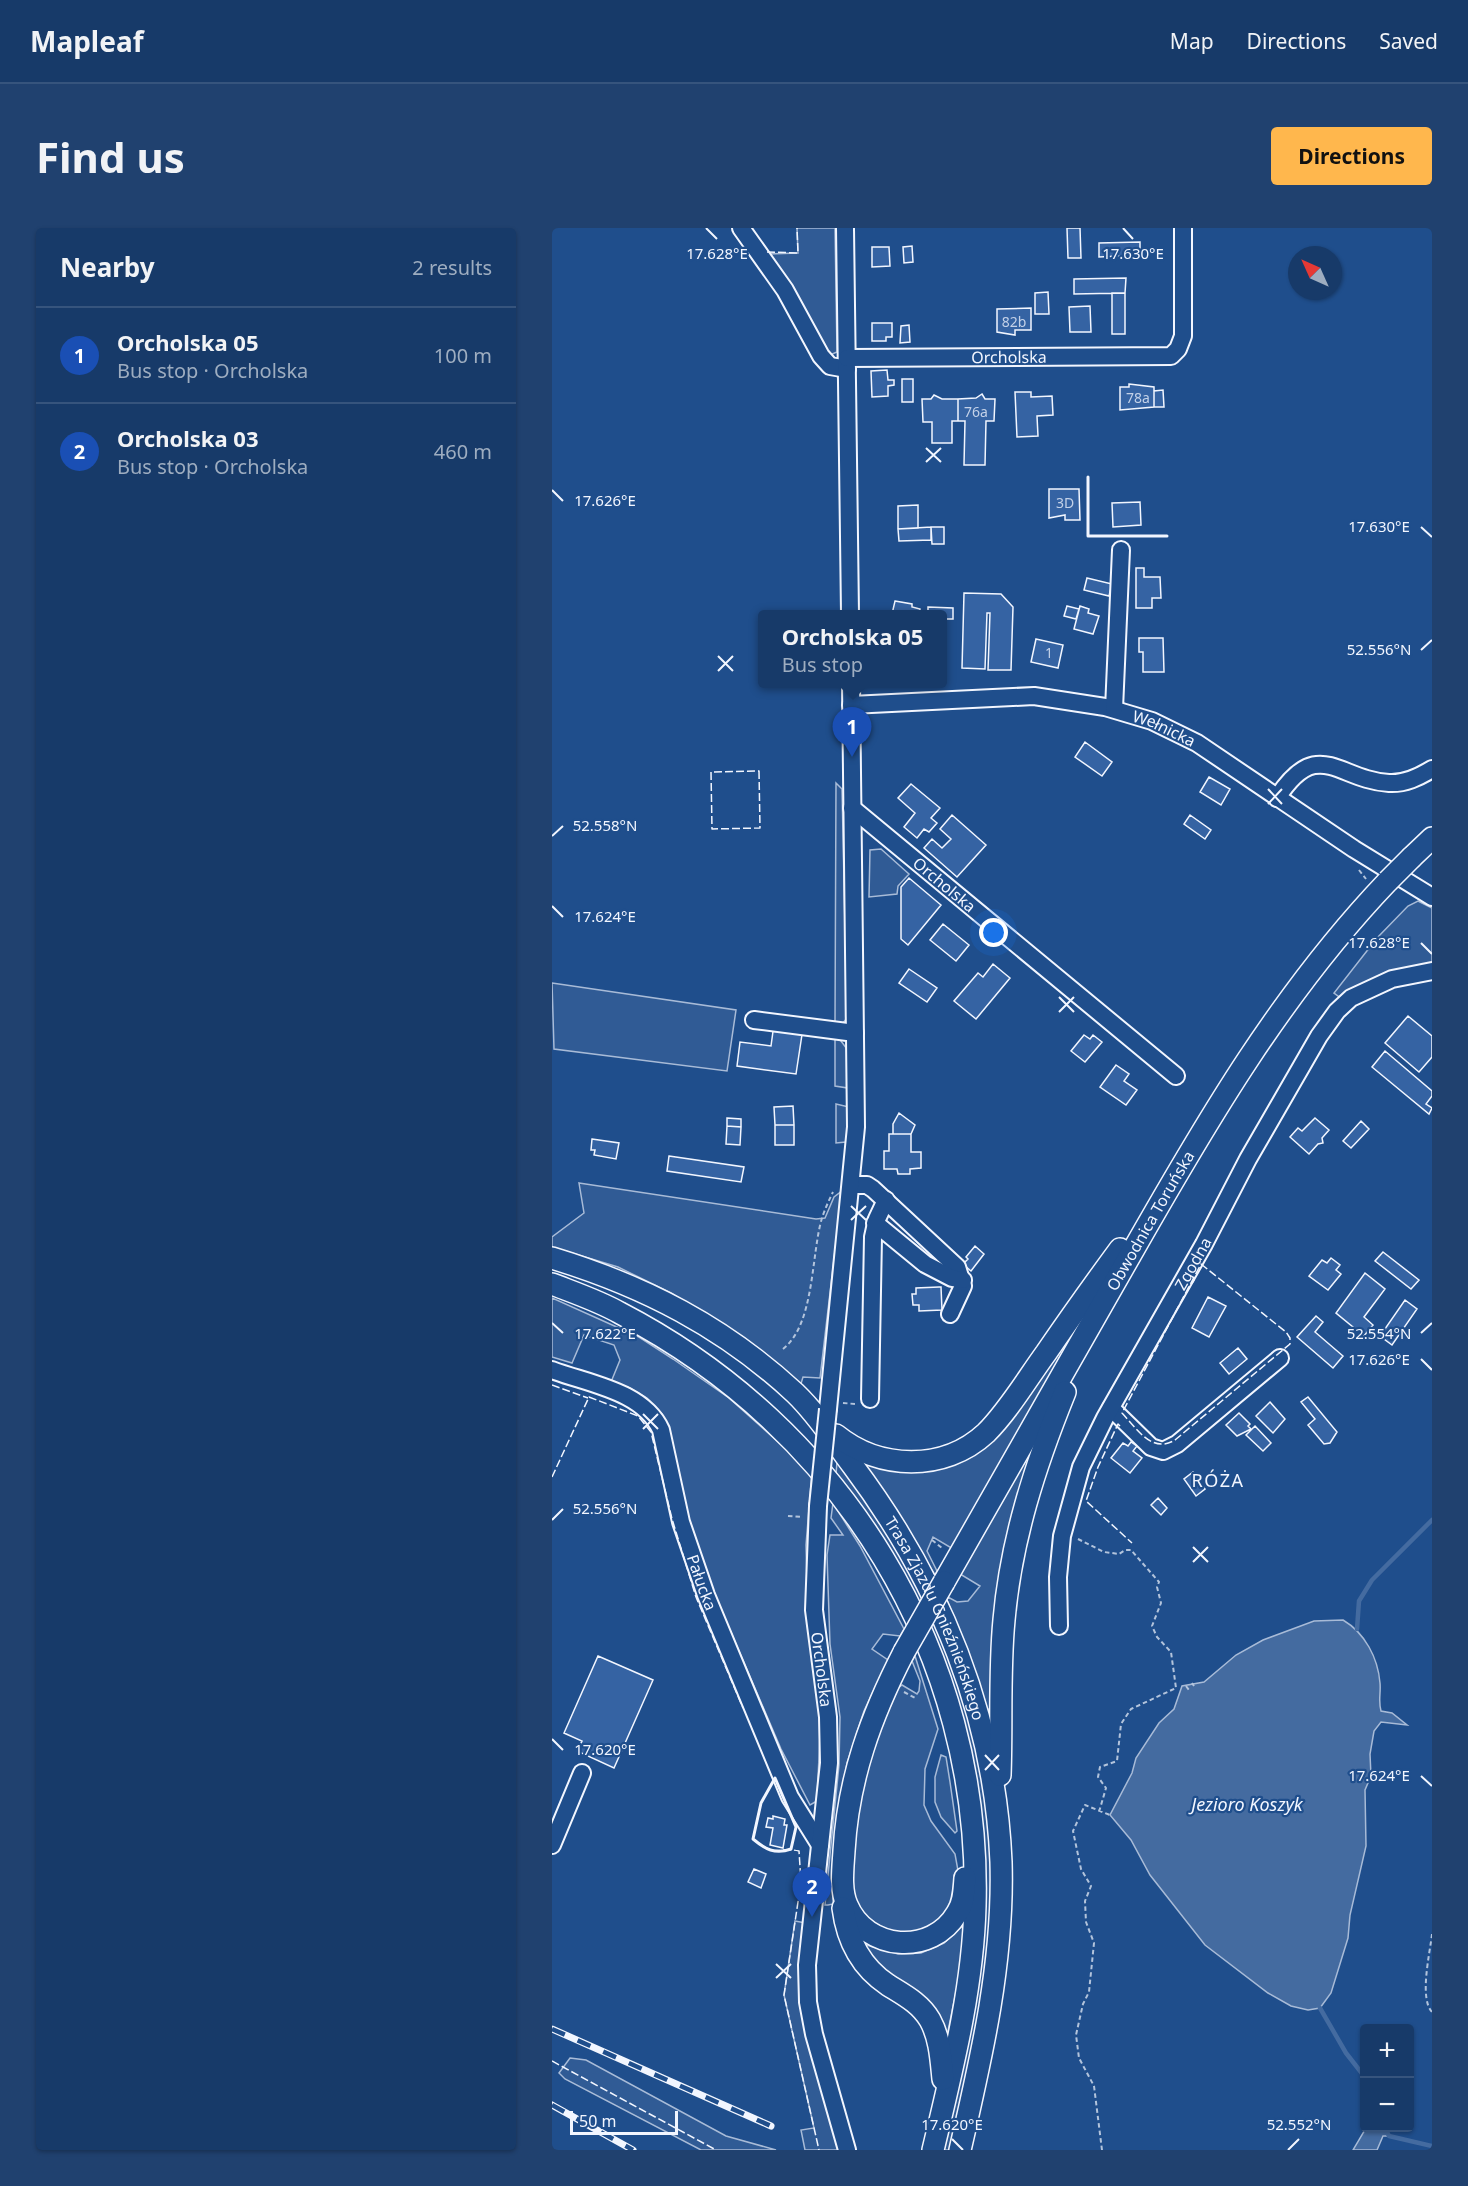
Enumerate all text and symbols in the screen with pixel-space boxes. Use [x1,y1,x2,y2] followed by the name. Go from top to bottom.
[30,22,144,60] text: Mapleaf
[1170,27,1214,55] text: Map
[1247,27,1346,55] text: Directions
[1379,27,1438,55] text: Saved
[1271,127,1432,185] button: Directions
[36,128,185,185] text: Find us
[686,243,748,263] text: 17.628°E
[1102,243,1164,263] text: 17.630°E
[1288,246,1342,300] north arrow
[60,249,155,285] text: Nearby
[412,254,492,281] text: 2 results
[1002,312,1026,331] house number: 82b
[117,327,259,357] text: Orcholska 05
[74,342,85,369] text: 1
[434,342,492,369] text: 100 m
[971,346,1047,368] street label: Orcholska
[117,357,308,384] text: Bus stop · Orcholska
[1126,388,1150,407] house number: 78a
[964,402,988,421] house number: 76a
[117,423,259,453] text: Orcholska 03
[74,438,85,465] text: 2
[434,438,492,465] text: 460 m
[117,453,308,480] text: Bus stop · Orcholska
[574,490,636,510] text: 17.626°E
[1056,493,1074,512] house number: 3D
[1348,516,1410,536] text: 17.630°E
[758,610,947,688] popup
[782,621,923,651] text: Orcholska 05
[1347,639,1411,659] text: 52.556°N
[1045,643,1053,662] house number: 1
[782,651,863,678] text: Bus stop
[1130,705,1199,752] street label: Wełnicka
[832,708,872,757] pin: 1
[573,815,637,835] text: 52.558°N
[908,852,981,917] street label: Orcholska
[574,906,636,926] text: 17.624°E
[979,918,1008,947] your location
[1348,932,1410,952] text: 17.628°E
[1101,1147,1199,1295] street label: Obwodnica Toruńska
[1169,1233,1217,1294] street label: Zgodna
[574,1323,636,1343] text: 17.622°E
[1347,1323,1411,1343] text: 52.554°N
[1348,1349,1410,1369] text: 17.626°E
[1192,1468,1244,1492] district label: RÓŻA
[573,1498,637,1518] text: 52.556°N
[880,1512,990,1723] street label: Trasa Zjazdu Gnieźnieńskiego
[682,1551,722,1614] street label: Pałucka
[806,1631,838,1708] street label: Orcholska
[574,1739,636,1759] text: 17.620°E
[1348,1765,1410,1785] text: 17.624°E
[1188,1792,1304,1816] water label: Jezioro Koszyk
[792,1868,832,1917] pin: 2
[1360,2024,1414,2132] map controls
[1360,2024,1414,2078] button: +
[1360,2078,1414,2132] button: −
[570,2108,678,2136] scale bar
[579,2110,616,2132] text: 50 m
[921,2114,983,2134] text: 17.620°E
[1267,2114,1331,2134] text: 52.552°N

